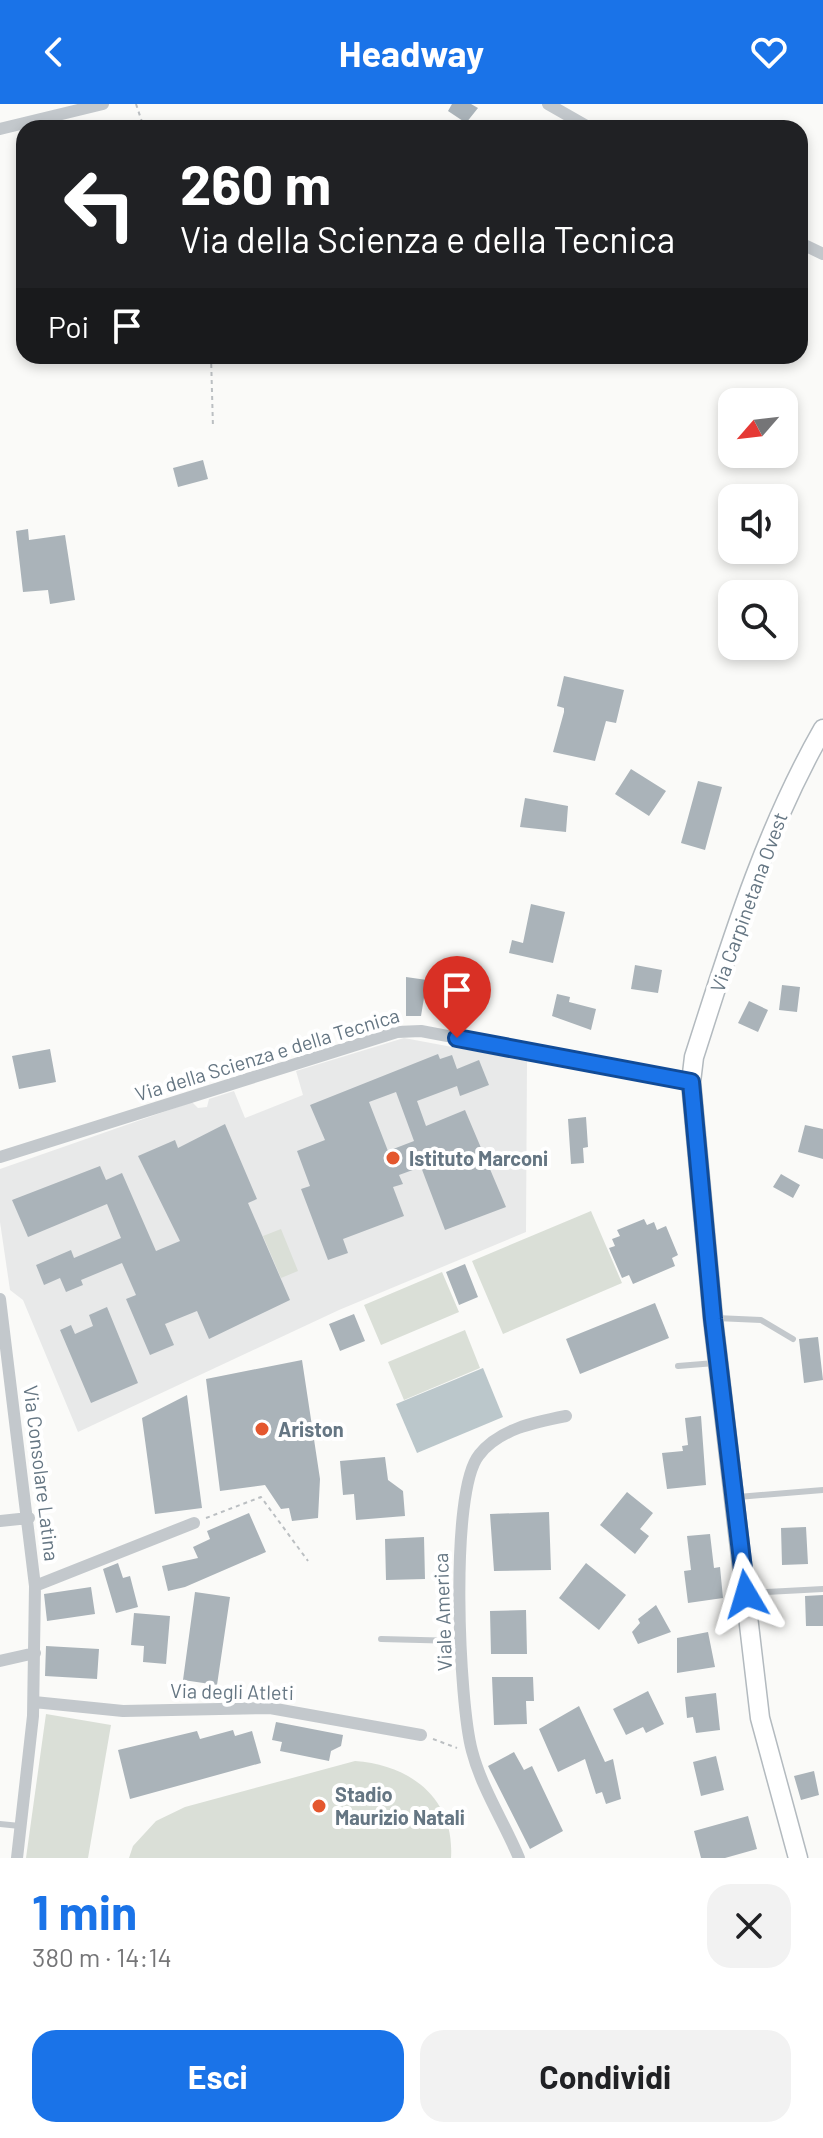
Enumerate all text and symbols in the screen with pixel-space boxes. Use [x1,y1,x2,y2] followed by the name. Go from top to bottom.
[32,30,76,74] icon: back
[747,30,791,74] icon: heart
[339,31,484,74] text: Headway
[180,149,331,216] text: 260 m
[48,152,152,256] icon: left
[180,217,675,260] text: Via della Scienza e della Tecnica
[105,304,149,348] icon: arrive
[48,308,89,344] text: Poi
[718,388,798,468] north arrow
[718,388,798,660] map controls
[718,484,798,564] button: sound
[718,580,798,660] button: search
[704,809,792,995] street label: Via Carpinetana Ovest
[423,956,491,1038] pin
[435,968,479,1012] icon: arrive
[132,1002,402,1106] street label: Via della Scienza e della Tecnica
[409,1146,548,1170] place label: Istituto Marconi
[384,1149,402,1167] marker: Istituto Marconi
[19,1384,65,1562] street label: Via Consolare Latina
[278,1417,344,1441] place label: Ariston
[253,1420,271,1438] marker: Ariston
[428,1552,456,1672] street label: Viale America
[704,1552,788,1636] position arrow
[170,1678,294,1704] street label: Via degli Atleti
[335,1782,465,1829] place label: Stadio Maurizio Natali
[310,1797,328,1815] marker: Stadio Maurizio Natali
[32,1882,137,1940] text: 1 min
[707,1884,791,1968] button: close
[32,1941,172,1972] text: 380 m · 14:14
[32,2030,404,2122] button: Esci
[420,2030,791,2122] button: Condividi

